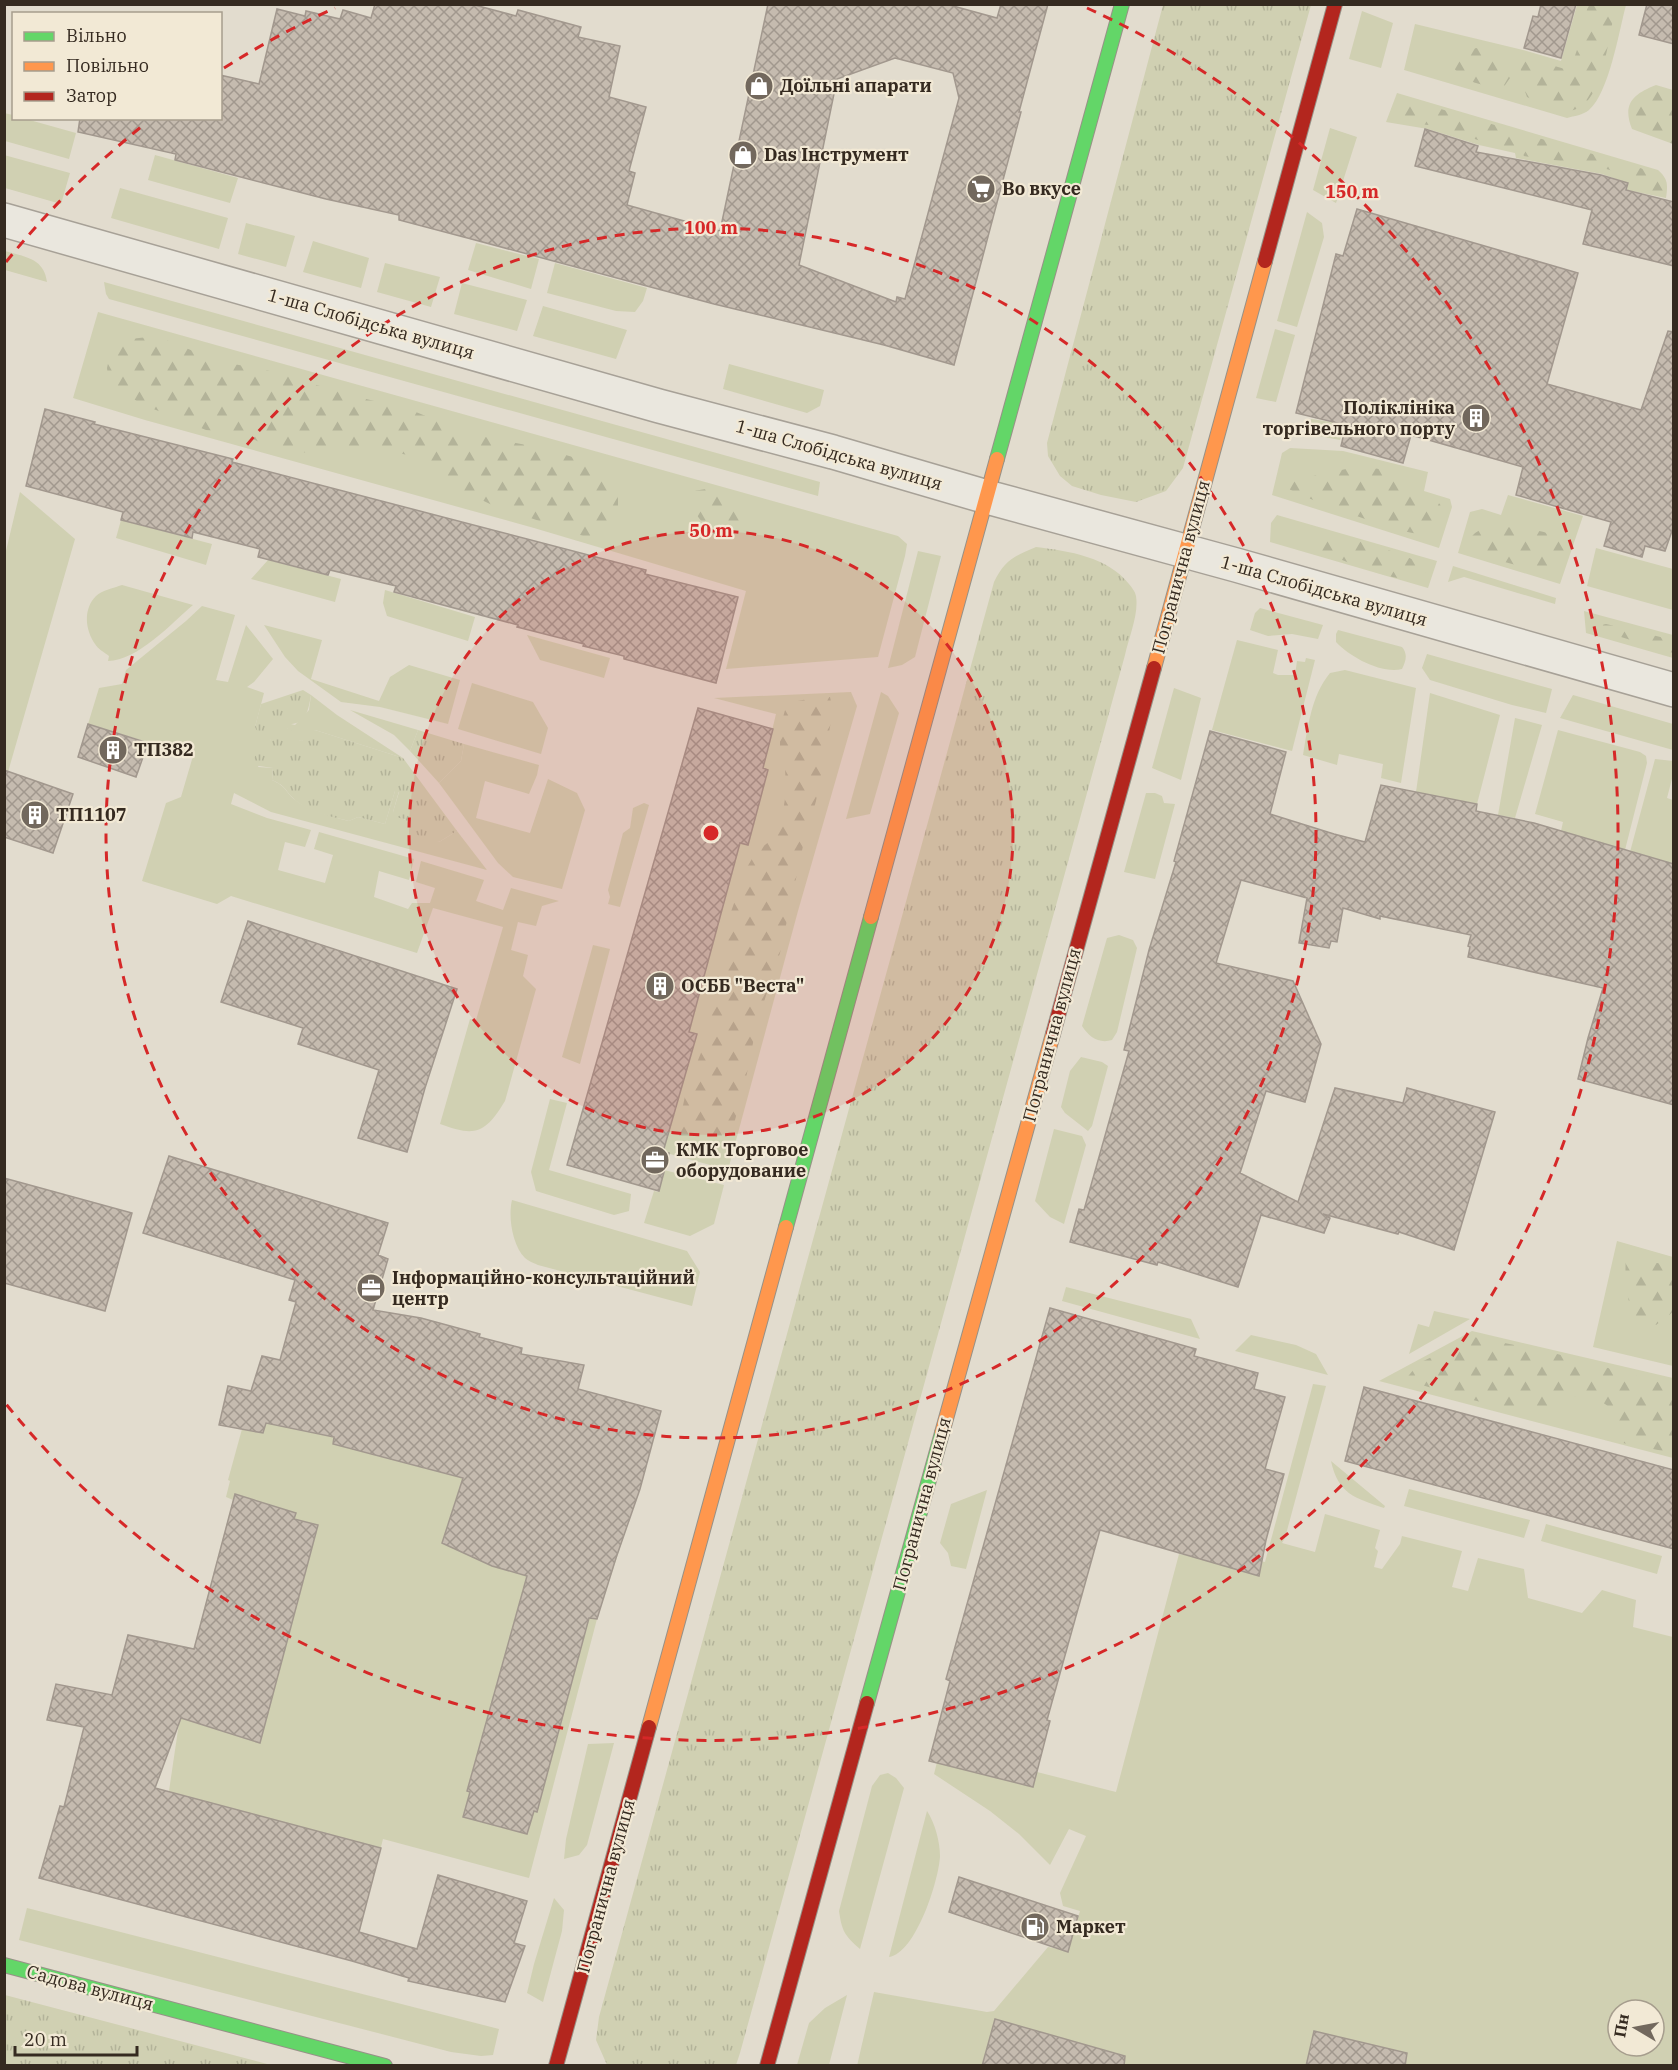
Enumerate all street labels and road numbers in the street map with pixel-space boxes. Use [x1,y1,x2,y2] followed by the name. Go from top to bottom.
[265,283,477,364] street label: 1-ша Слобідська вулиця
[733,414,945,495] street label: 1-ша Слобідська вулиця
[1146,477,1215,656] street label: Погранична вулиця
[1218,550,1430,631] street label: 1-ша Слобідська вулиця
[1017,945,1086,1124] street label: Погранична вулиця
[887,1414,956,1593] street label: Погранична вулиця
[571,1796,640,1975] street label: Погранична вулиця
[24,1960,156,2016] street label: Садова вулиця

